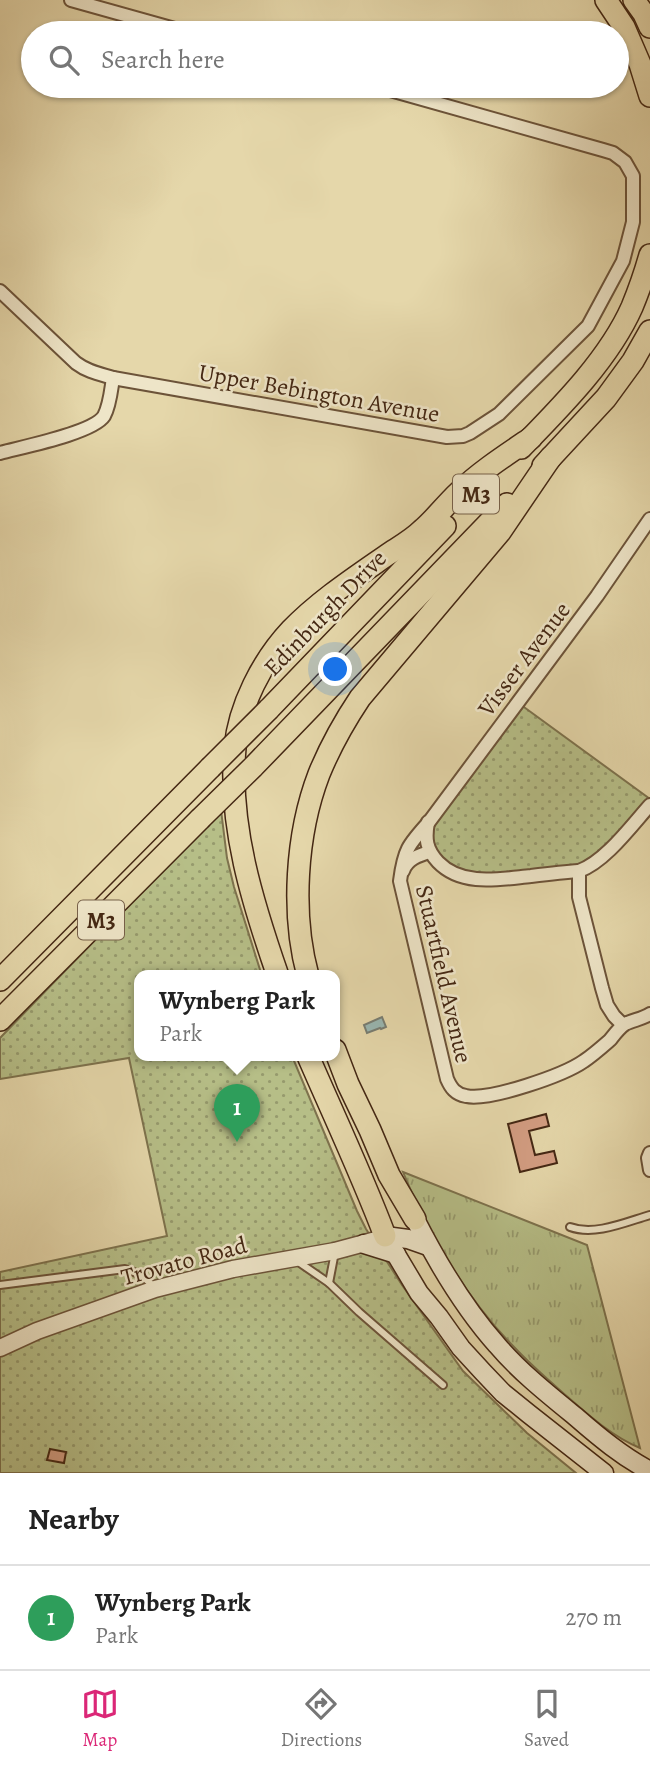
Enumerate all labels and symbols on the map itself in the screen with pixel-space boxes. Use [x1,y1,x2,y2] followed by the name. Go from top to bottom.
[196,356,442,430] street label: Upper Bebington Avenue
[453,474,499,514] road number: M3
[256,543,394,683] street label: Edinburgh Drive
[470,595,578,724] street label: Visser Avenue
[318,652,352,686] your location
[408,882,480,1066] street label: Stuartfield Avenue
[78,900,124,939] road number: M3
[214,1084,260,1142] pin: 1
[118,1229,251,1293] street label: Trovato Road

